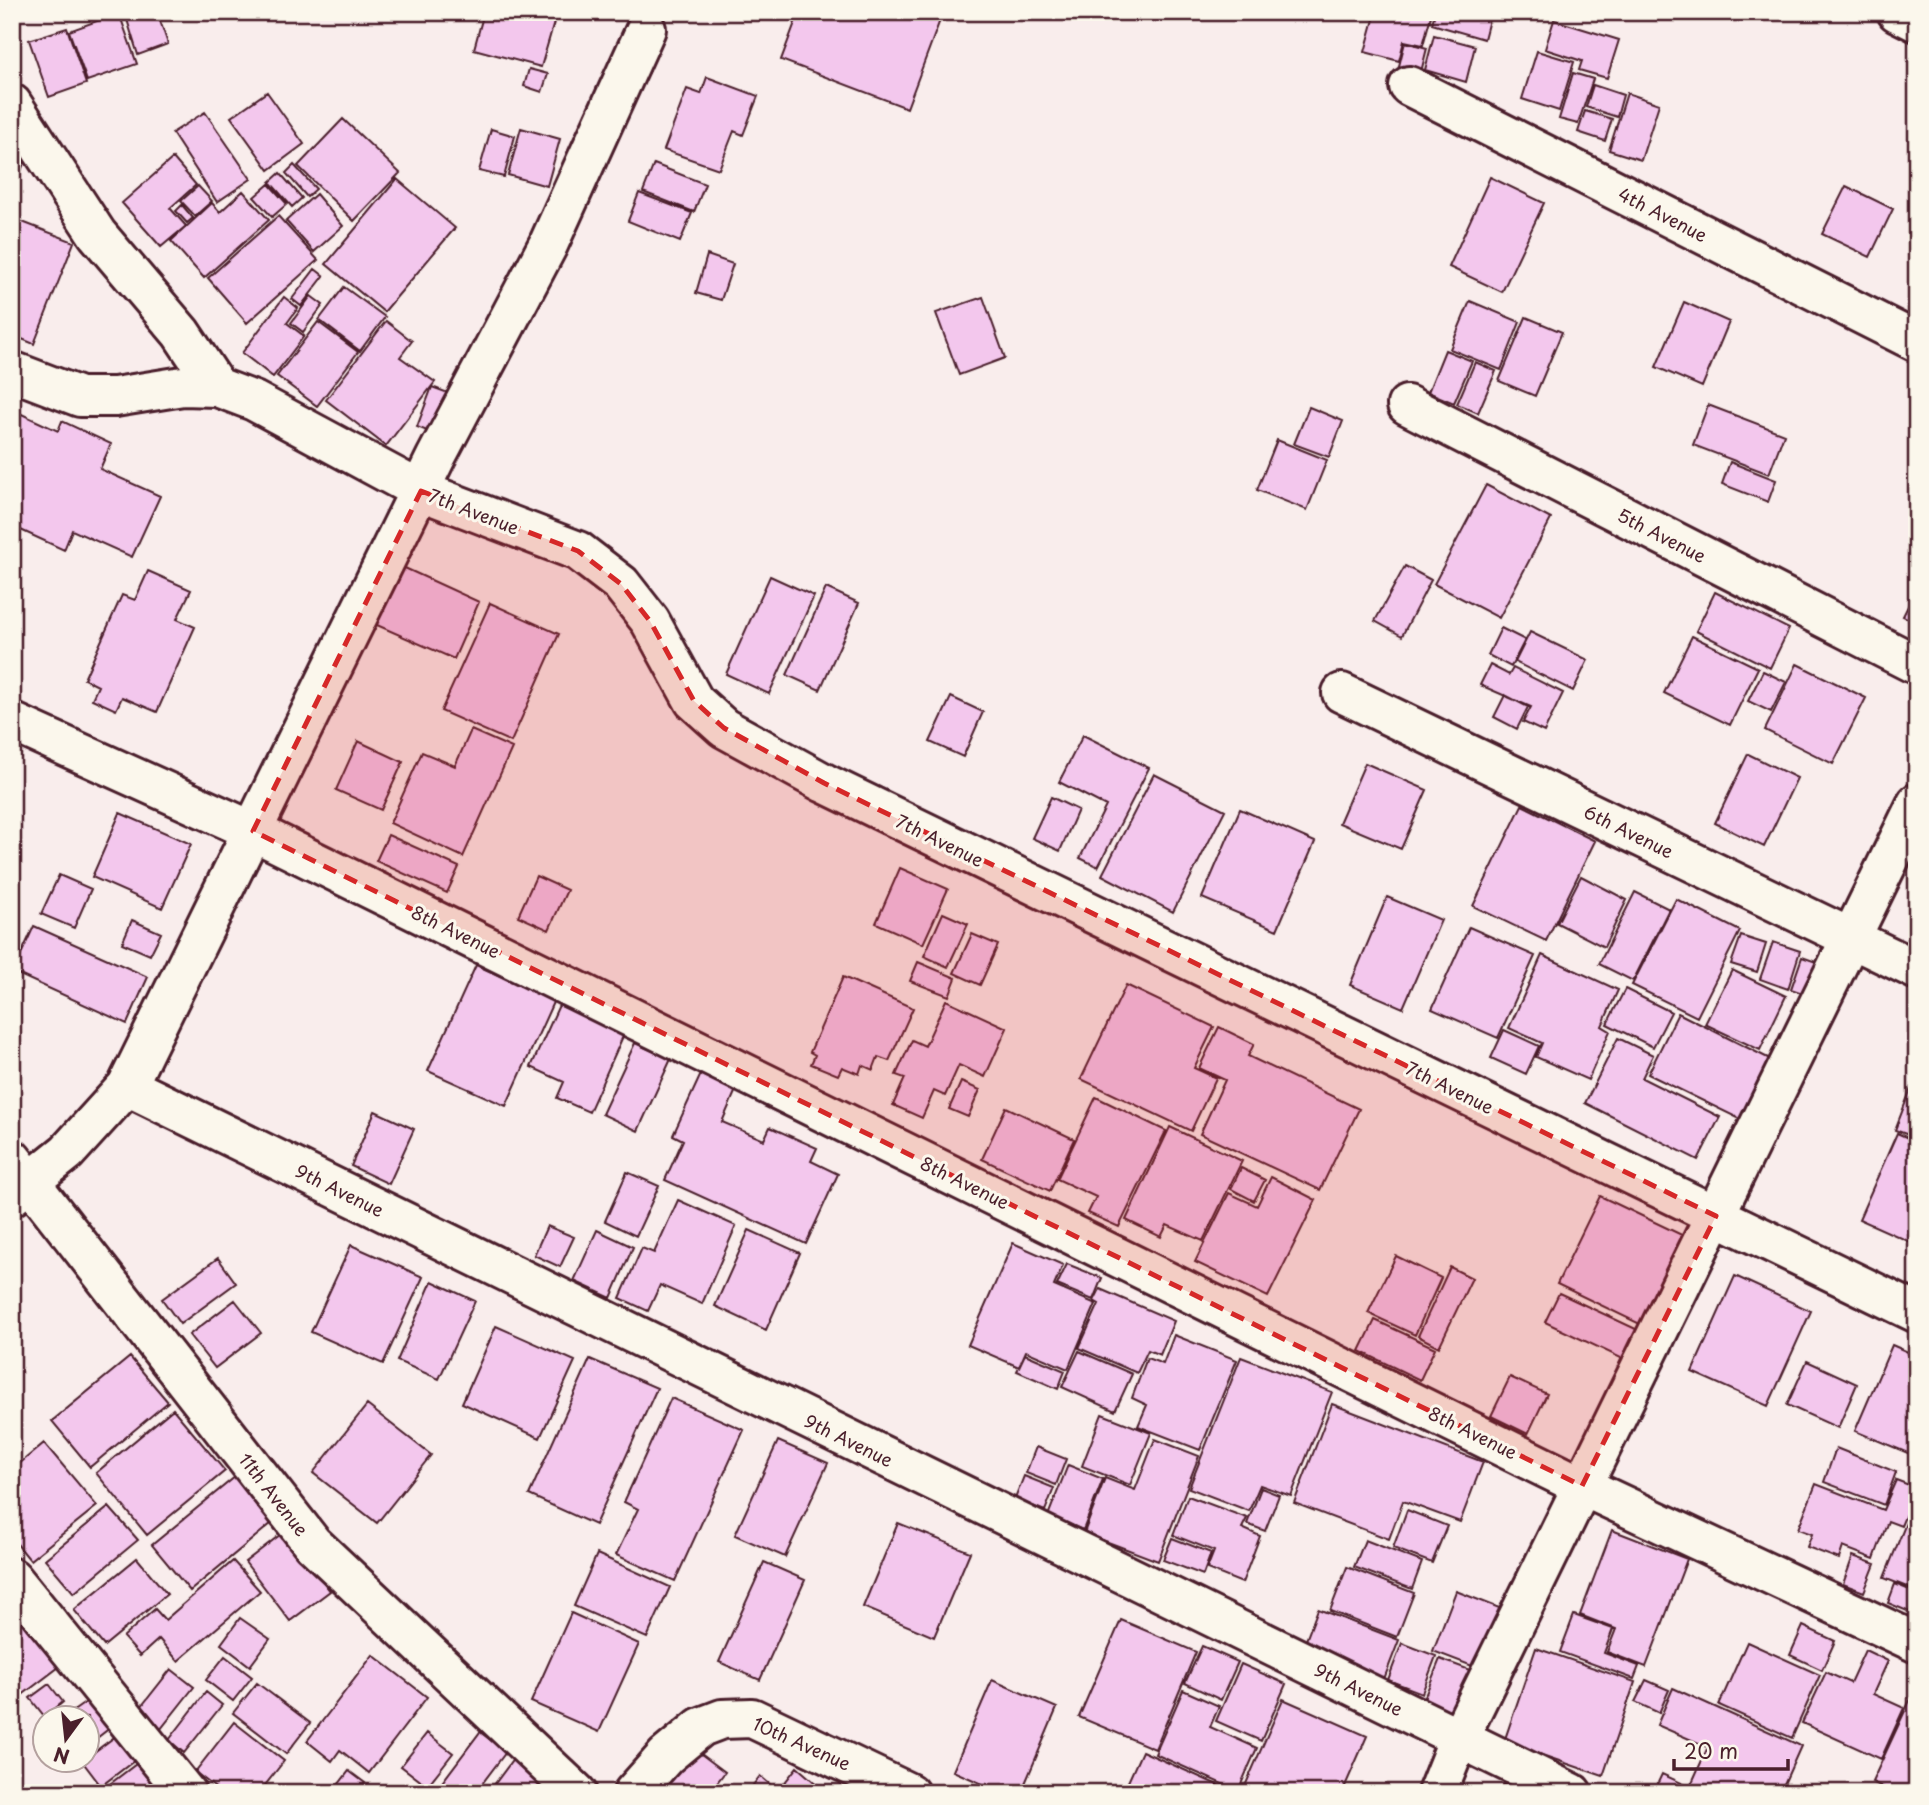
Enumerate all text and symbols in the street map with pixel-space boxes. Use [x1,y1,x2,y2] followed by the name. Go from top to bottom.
[1614,180,1712,248] street label: 4th Avenue
[425,481,523,541] street label: 7th Avenue
[1613,501,1711,569] street label: 5th Avenue
[1580,798,1678,864] street label: 6th Avenue
[891,807,989,873] street label: 7th Avenue
[407,898,505,964] street label: 8th Avenue
[1401,1054,1499,1120] street label: 7th Avenue
[916,1149,1014,1215] street label: 8th Avenue
[291,1157,389,1223] street label: 9th Avenue
[1424,1399,1522,1465] street label: 8th Avenue
[800,1407,898,1473] street label: 9th Avenue
[233,1446,315,1542] street label: 11th Avenue
[1310,1656,1408,1722] street label: 9th Avenue
[32,1703,102,1773] north arrow
[749,1709,855,1777] street label: 10th Avenue
[1674,1728,1787,1772] scale bar
[1684,1734,1738,1766] text: 20 m
[50,1741,72,1772] text: N

